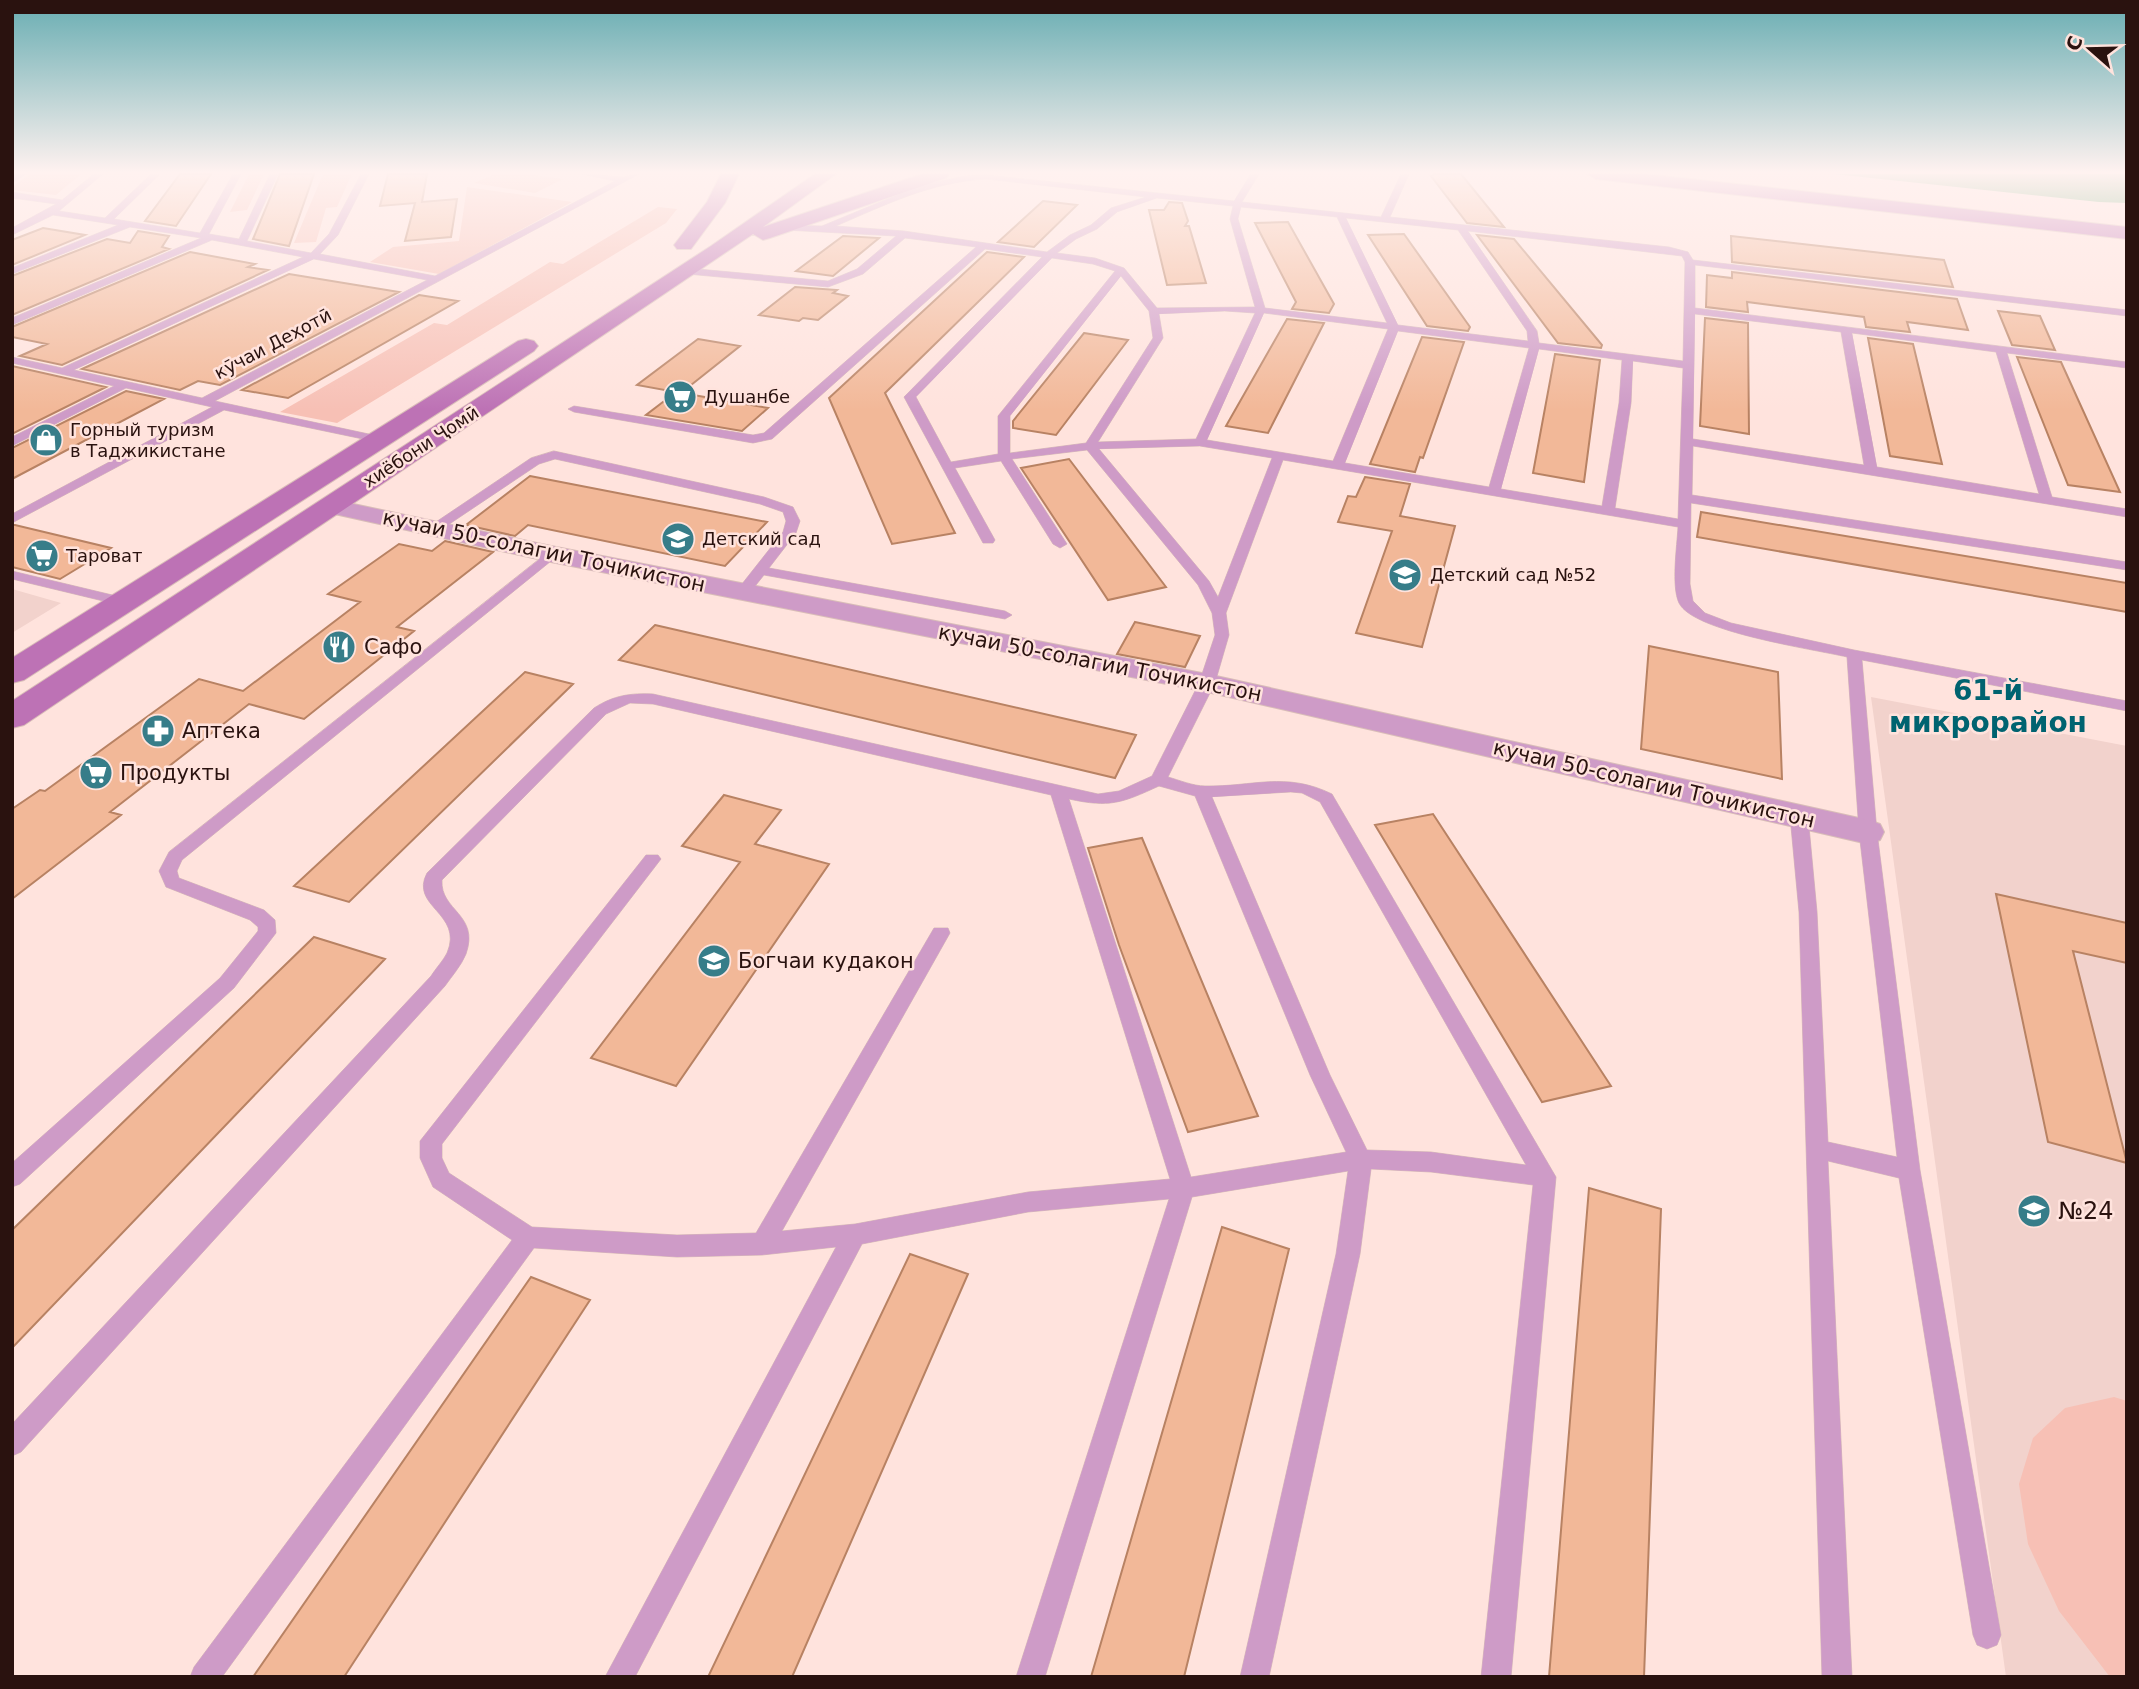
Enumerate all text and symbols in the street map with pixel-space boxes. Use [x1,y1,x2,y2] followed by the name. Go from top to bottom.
[2055,14,2125,84] north arrow
[2061,33,2087,54] text: С
[211,304,335,383] street label: кӯчаи Деҳотӣ
[661,378,699,416] supermarket icon: Душанбе
[704,386,790,407] place label: Душанбе
[359,401,482,492] street label: хиёбони Ҷомӣ
[70,419,226,461] place label: Горный туризм в Таджикистане
[27,421,65,459] shop icon: Горный туризм в Таджикистане
[381,505,707,597] street label: кучаи 50-солагии Точикистон
[659,520,697,558] school or university icon: Детский сад
[702,528,821,549] place label: Детский сад
[23,537,61,575] supermarket icon: Тароват
[65,545,143,566] place label: Тароват
[1386,556,1424,594] school or university icon: Детский сад №52
[1430,564,1596,585] place label: Детский сад №52
[936,620,1264,706] street label: кучаи 50-солагии Точикистон
[320,628,358,666] restaurant icon: Сафо
[364,635,422,659] place label: Сафо
[1889,674,2087,739] district label: 61-й микрорайон
[139,712,177,750] pharmacy icon: Аптека
[182,719,261,743] place label: Аптека
[1491,735,1817,833] street label: кучаи 50-солагии Точикистон
[77,754,115,792] supermarket icon: Продукты
[120,761,230,785] place label: Продукты
[695,942,733,980] school or university icon: Богчаи кудакон
[738,949,914,973] place label: Богчаи кудакон
[2015,1192,2053,1230] school or university icon: №24
[2058,1197,2114,1225] place label: №24

